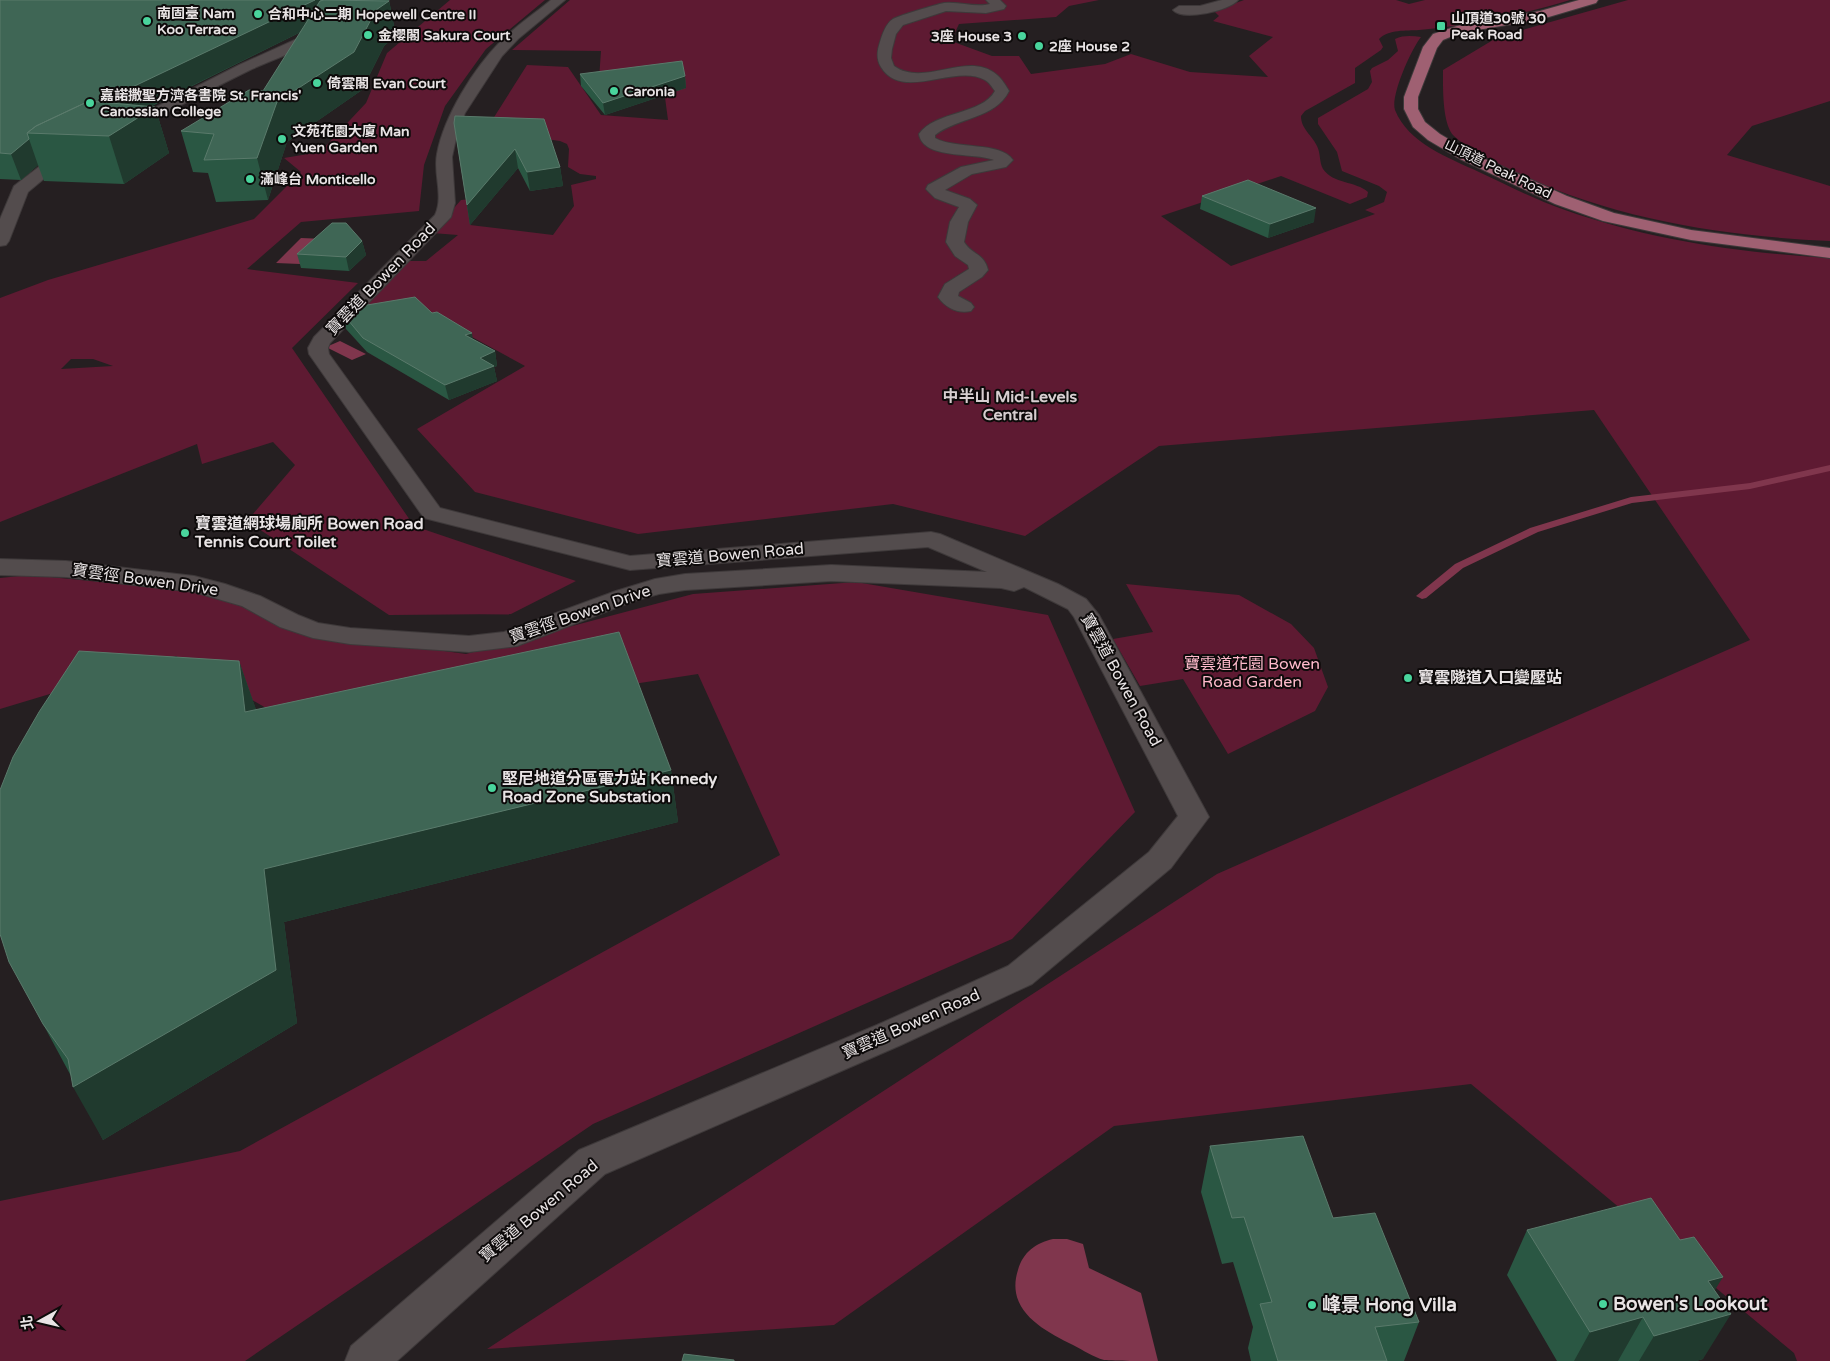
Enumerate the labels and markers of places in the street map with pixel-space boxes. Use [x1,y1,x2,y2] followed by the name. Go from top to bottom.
[157,5,237,38] place label: 南固臺 Nam Koo Terrace
[268,6,477,23] place label: 合和中心二期 Hopewell Centre II
[252,8,264,20] marker: 合和中心二期 Hopewell Centre II
[1451,10,1546,43] place label: 山頂道30號 30 Peak Road
[141,15,153,27] marker: 南固臺 Nam Koo Terrace
[1435,20,1447,32] marker: 山頂道30號 30 Peak Road
[378,27,511,44] place label: 金櫻閣 Sakura Court
[931,28,1012,45] place label: 3座 House 3
[362,29,374,41] marker: 金櫻閣 Sakura Court
[1016,30,1028,42] marker: 3座 House 3
[1049,38,1130,55] place label: 2座 House 2
[1033,40,1045,52] marker: 2座 House 2
[327,75,447,92] place label: 倚雲閣 Evan Court
[311,77,323,89] marker: 倚雲閣 Evan Court
[624,83,675,100] place label: Caronia
[608,85,620,97] marker: Caronia
[100,87,301,120] place label: 嘉諾撒聖方濟各書院 St. Francis' Canossian College
[84,97,96,109] marker: 嘉諾撒聖方濟各書院 St. Francis' Canossian College
[292,123,410,156] place label: 文苑花園大廈 Man Yuen Garden
[276,133,288,145] marker: 文苑花園大廈 Man Yuen Garden
[260,171,376,188] place label: 滿峰台 Monticello
[244,173,256,185] marker: 滿峰台 Monticello
[194,514,424,552] place label: 寶雲道網球場廁所 Bowen Road Tennis Court Toilet
[179,527,191,539] marker: 寶雲道網球場廁所 Bowen Road Tennis Court Toilet
[1418,668,1562,688] place label: 寶雲隧道入口變壓站
[1402,672,1414,684] marker: 寶雲隧道入口變壓站
[502,769,718,807] place label: 堅尼地道分區電力站 Kennedy Road Zone Substation
[486,782,498,794] marker: 堅尼地道分區電力站 Kennedy Road Zone Substation
[1613,1293,1768,1315] place label: Bowen's Lookout
[1322,1294,1457,1317] place label: 峰景 Hong Villa
[1597,1298,1609,1310] marker: Bowen's Lookout
[1306,1299,1318,1311] marker: 峰景 Hong Villa

